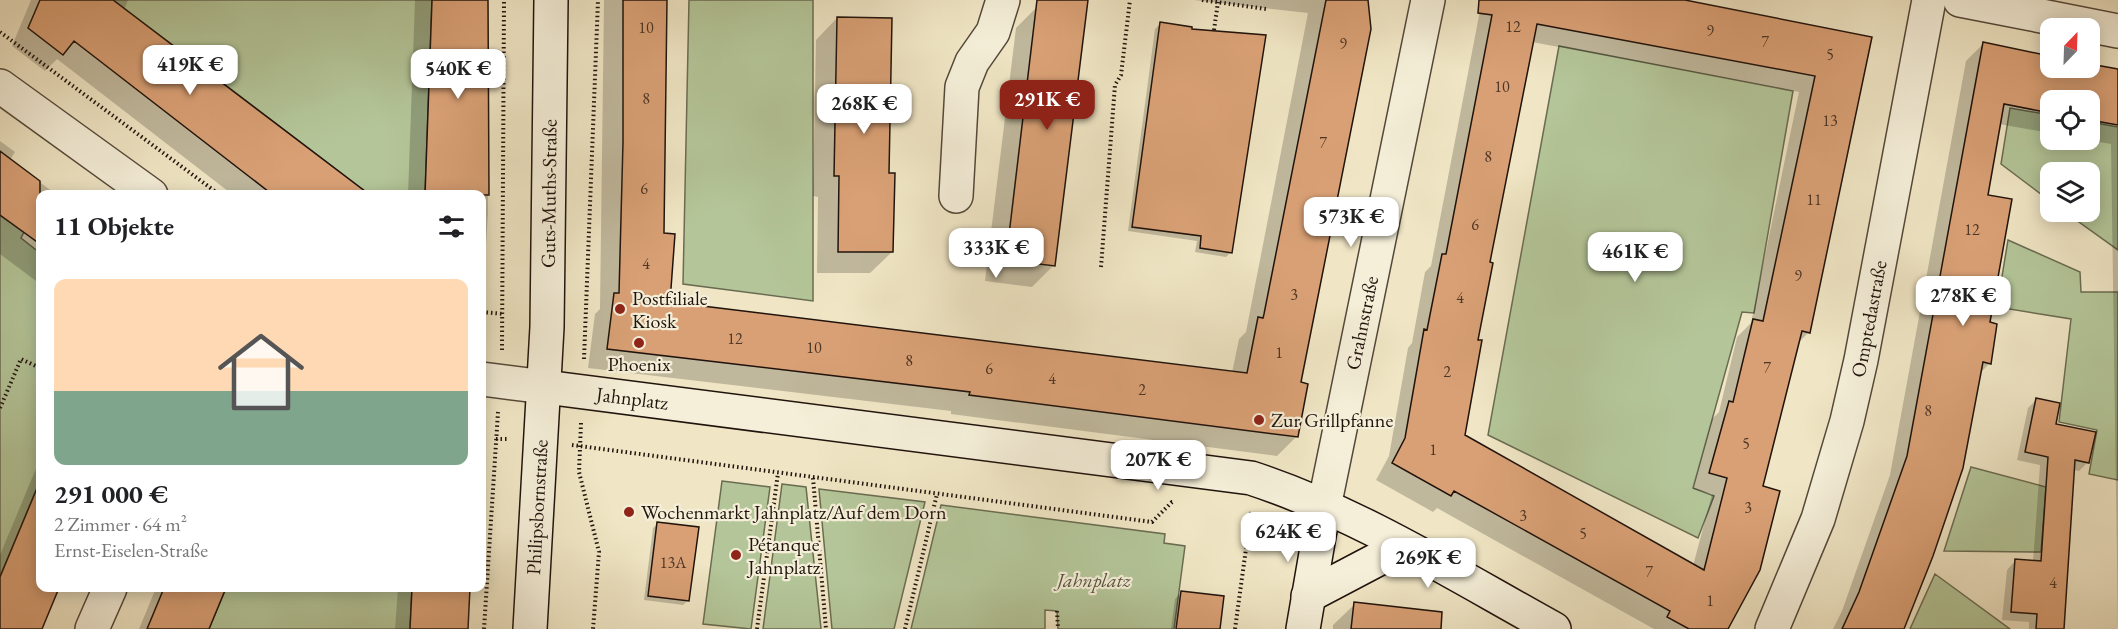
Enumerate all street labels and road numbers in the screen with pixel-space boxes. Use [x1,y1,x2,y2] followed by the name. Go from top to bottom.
[535,119,563,268] street label: Guts-Muths-Straße
[1844,258,1893,380] street label: Omptedastraße
[1339,273,1384,372] street label: Grahnstraße
[593,380,670,416] street label: Jahnplatz
[520,439,554,576] street label: Philipsbornstraße

